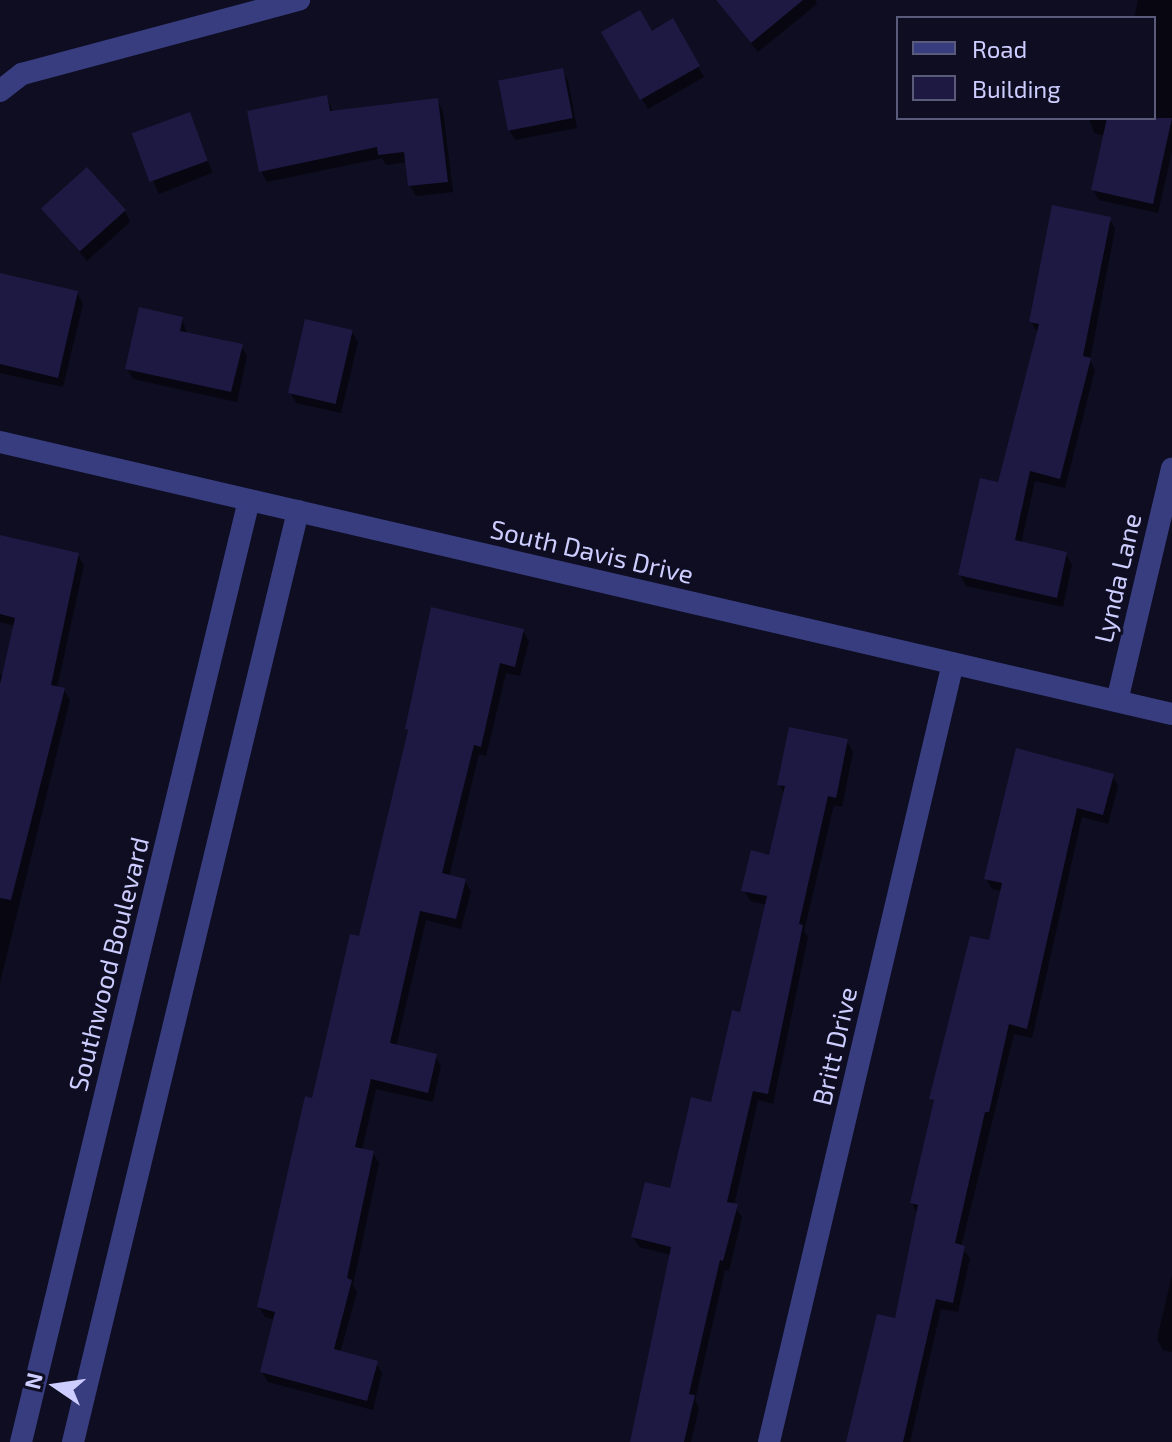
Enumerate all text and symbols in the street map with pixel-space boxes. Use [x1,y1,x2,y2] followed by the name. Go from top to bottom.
[896,16,1156,120] legend
[972,34,1027,63] text: Road
[972,74,1061,103] text: Building
[1087,510,1147,646] street label: Lynda Lane
[487,512,697,590] street label: South Davis Drive
[61,834,155,1094] street label: Southwood Boulevard
[805,984,863,1108] street label: Britt Drive
[16,1346,96,1426] north arrow
[18,1370,47,1391] text: N

